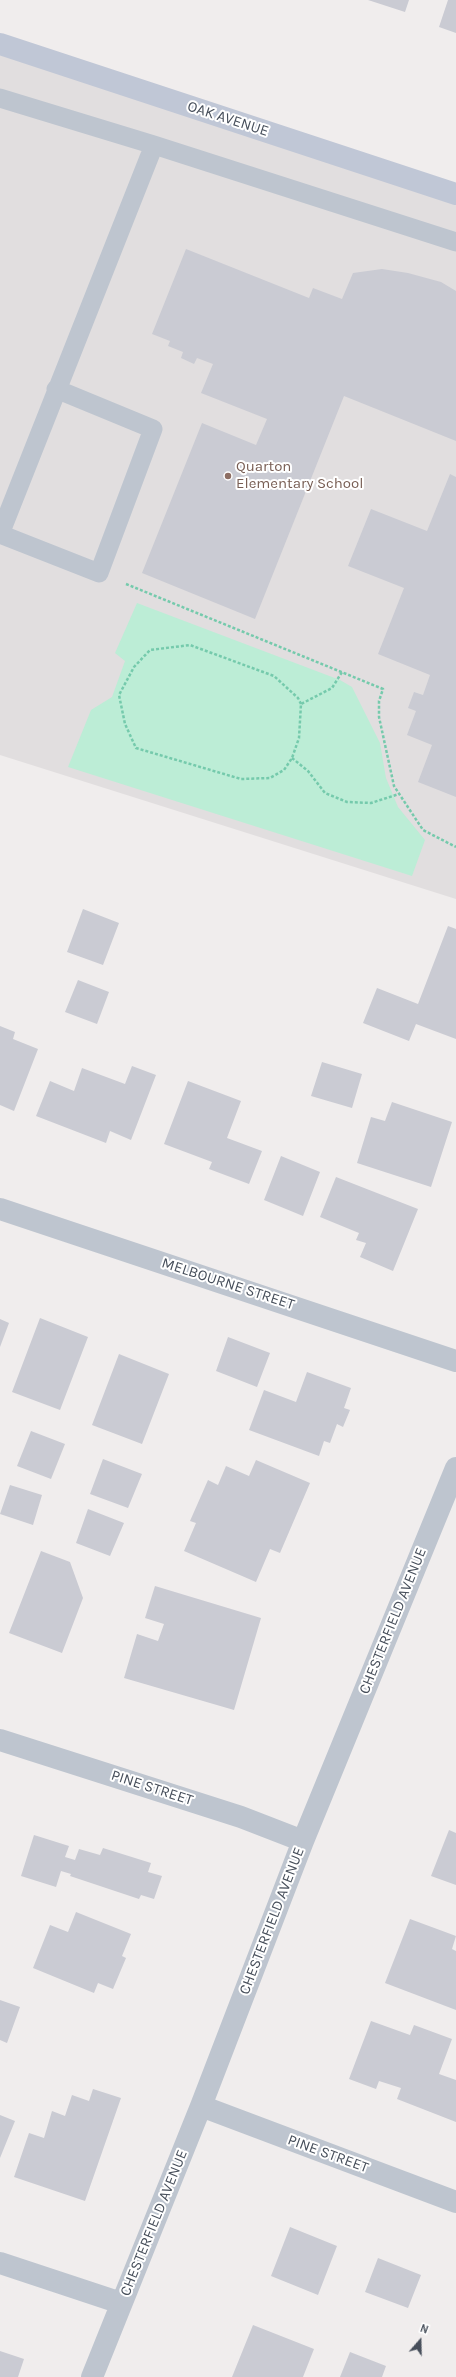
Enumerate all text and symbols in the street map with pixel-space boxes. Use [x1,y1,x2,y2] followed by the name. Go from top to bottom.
[185,97,271,141] street label: OAK AVENUE
[236,458,363,493] place label: Quarton Elementary School
[223,471,233,481] marker: Quarton Elementary School
[159,1254,297,1314] street label: MELBOURNE STREET
[355,1545,431,1697] street label: CHESTERFIELD AVENUE
[109,1766,195,1810] street label: PINE STREET
[236,1845,308,1997] street label: CHESTERFIELD AVENUE
[285,2131,371,2177] street label: PINE STREET
[116,2147,192,2299] street label: CHESTERFIELD AVENUE
[400,2321,440,2361] north arrow
[418,2322,430,2337] text: N

